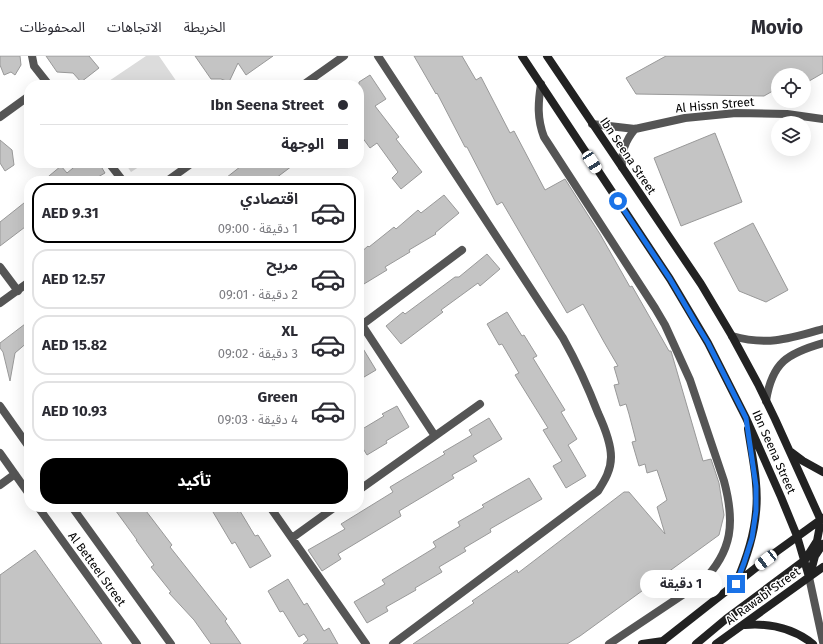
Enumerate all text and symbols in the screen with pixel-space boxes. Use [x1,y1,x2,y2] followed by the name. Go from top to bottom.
[751,16,803,39] text: Movio
[20,19,85,36] text: المحفوظات
[107,19,162,36] text: الاتجاهات
[184,19,226,36] text: الخريطة
[771,68,811,156] map controls
[771,68,811,108] button: locate
[675,95,756,115] street label: Al Hissn Street
[211,96,324,114] text: Ibn Seena Street
[597,115,659,198] street label: Ibn Seena Street
[771,116,811,156] button: layers
[281,135,324,153] text: الوجهة
[580,149,604,175] car
[240,190,298,208] text: اقتصادي
[609,192,627,210] route start
[310,195,346,231] icon: car
[42,204,99,222] text: AED 9.31
[218,221,298,236] text: 1 دقيقة · 09:00
[266,256,298,274] text: مريح
[310,261,346,297] icon: car
[42,270,105,288] text: AED 12.57
[219,287,298,302] text: 2 دقيقة · 09:01
[282,322,298,340] text: XL
[310,327,346,363] icon: car
[42,336,107,354] text: AED 15.82
[218,346,298,361] text: 3 دقيقة · 09:02
[258,388,298,406] text: Green
[310,393,346,429] icon: car
[42,402,107,420] text: AED 10.93
[749,408,799,496] street label: Ibn Seena Street
[217,412,298,427] text: 4 دقيقة · 09:03
[40,458,348,504] button: تأكيد
[65,529,129,609] street label: Al Betteel Street
[753,548,779,572] car
[723,564,803,628] street label: Al Rawabi Street
[640,570,722,598] callout: 1 دقيقة
[727,575,745,593] route end
[660,576,702,591] text: 1 دقيقة

